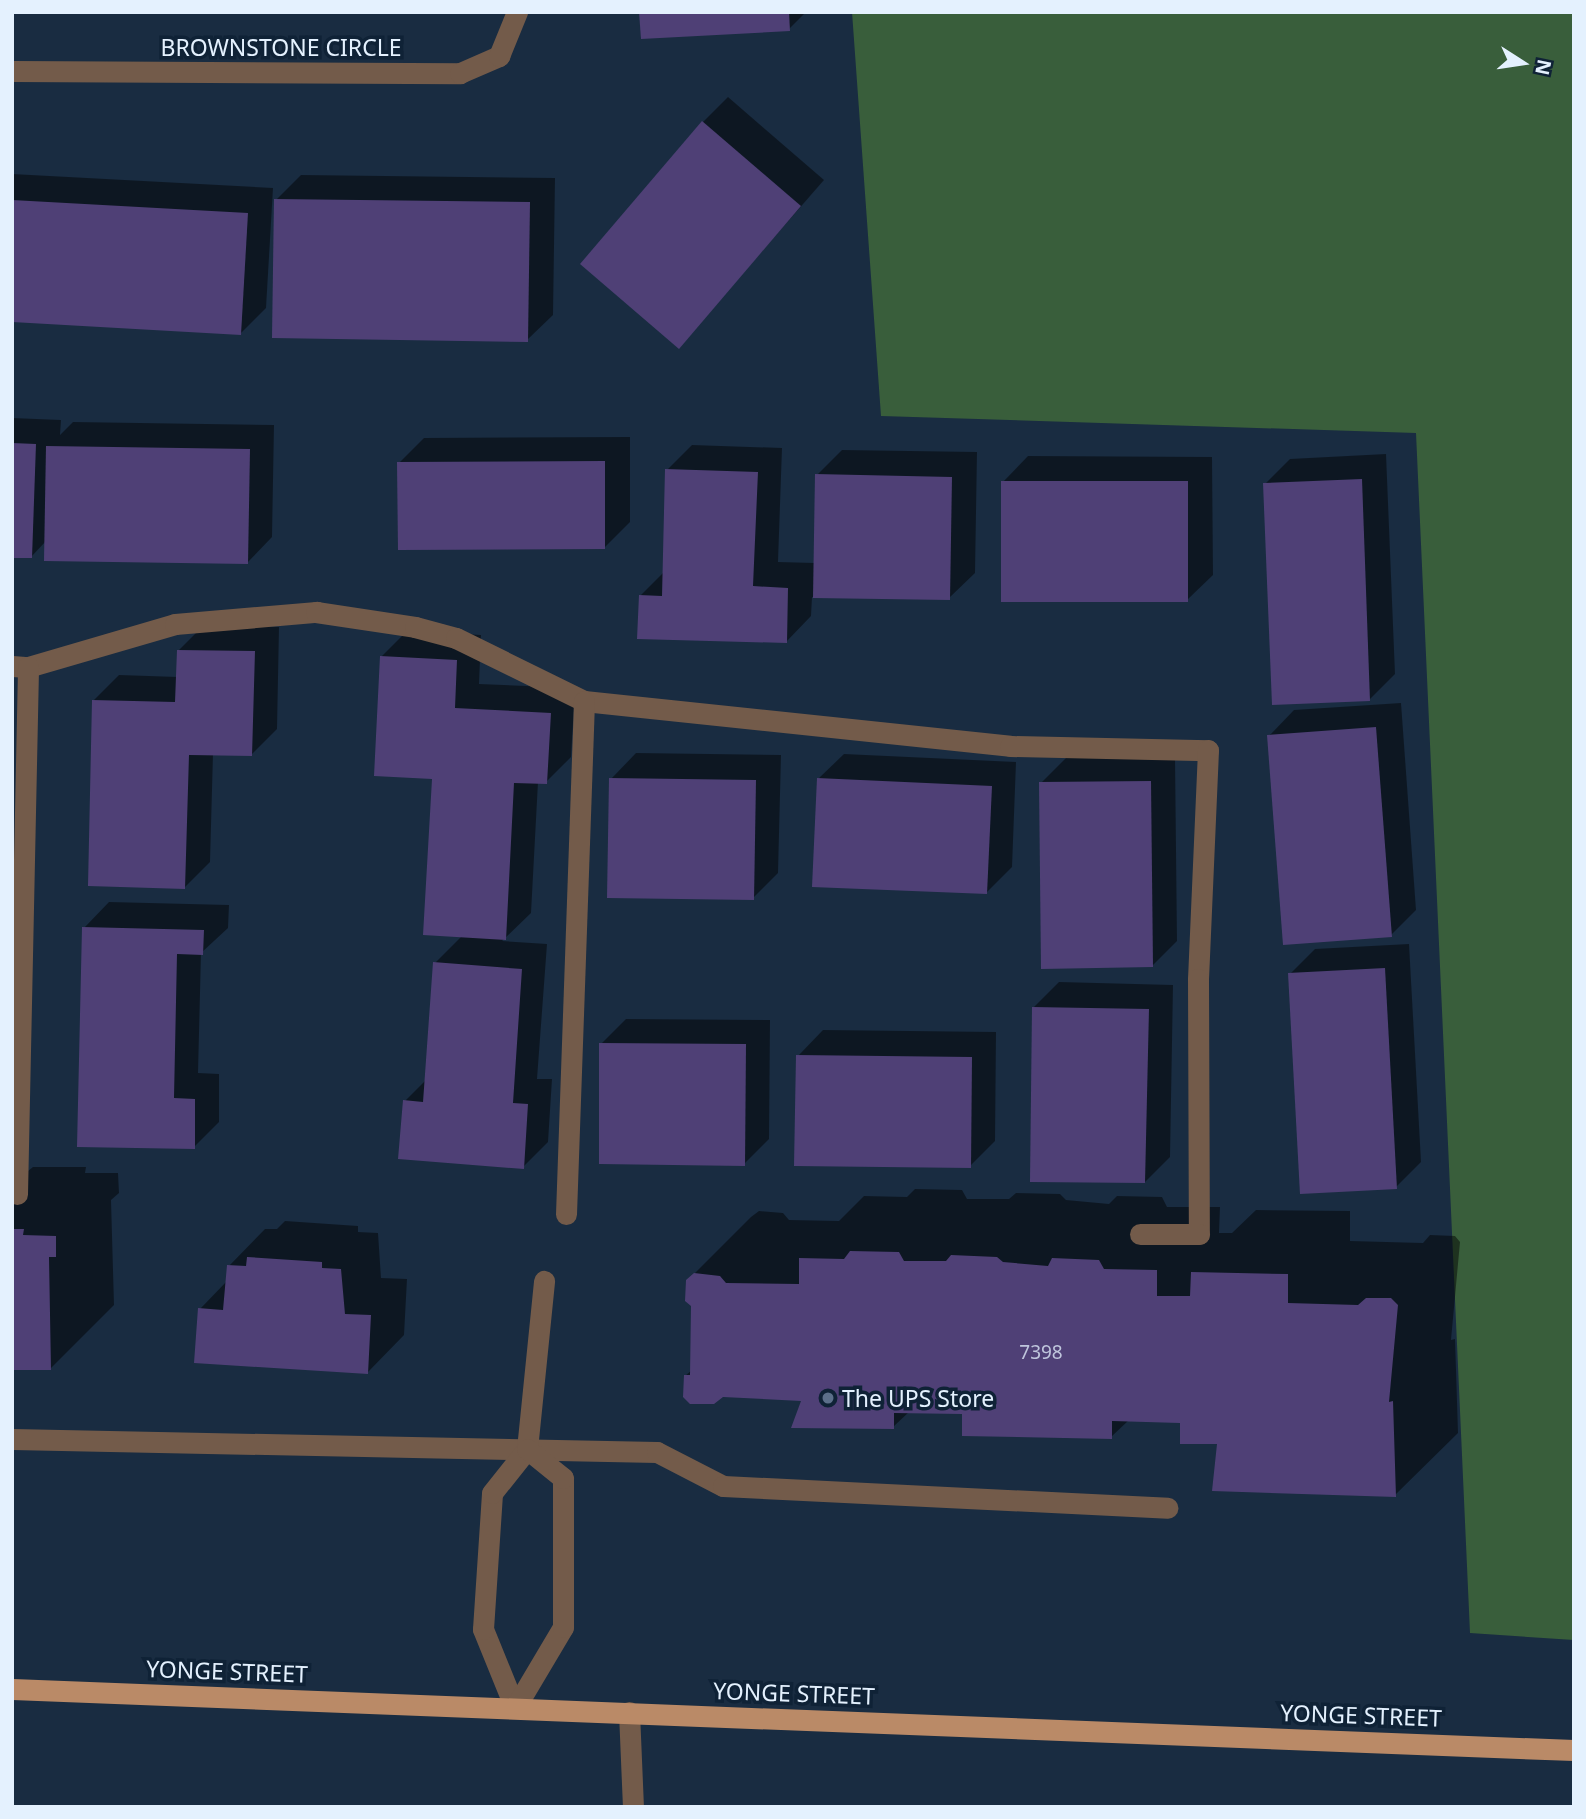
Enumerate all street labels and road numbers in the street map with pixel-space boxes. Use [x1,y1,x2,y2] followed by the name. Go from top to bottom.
[160,33,402,61] street label: BROWNSTONE CIRCLE
[146,1654,308,1688] street label: YONGE STREET
[713,1676,875,1710] street label: YONGE STREET
[1280,1698,1442,1732] street label: YONGE STREET

